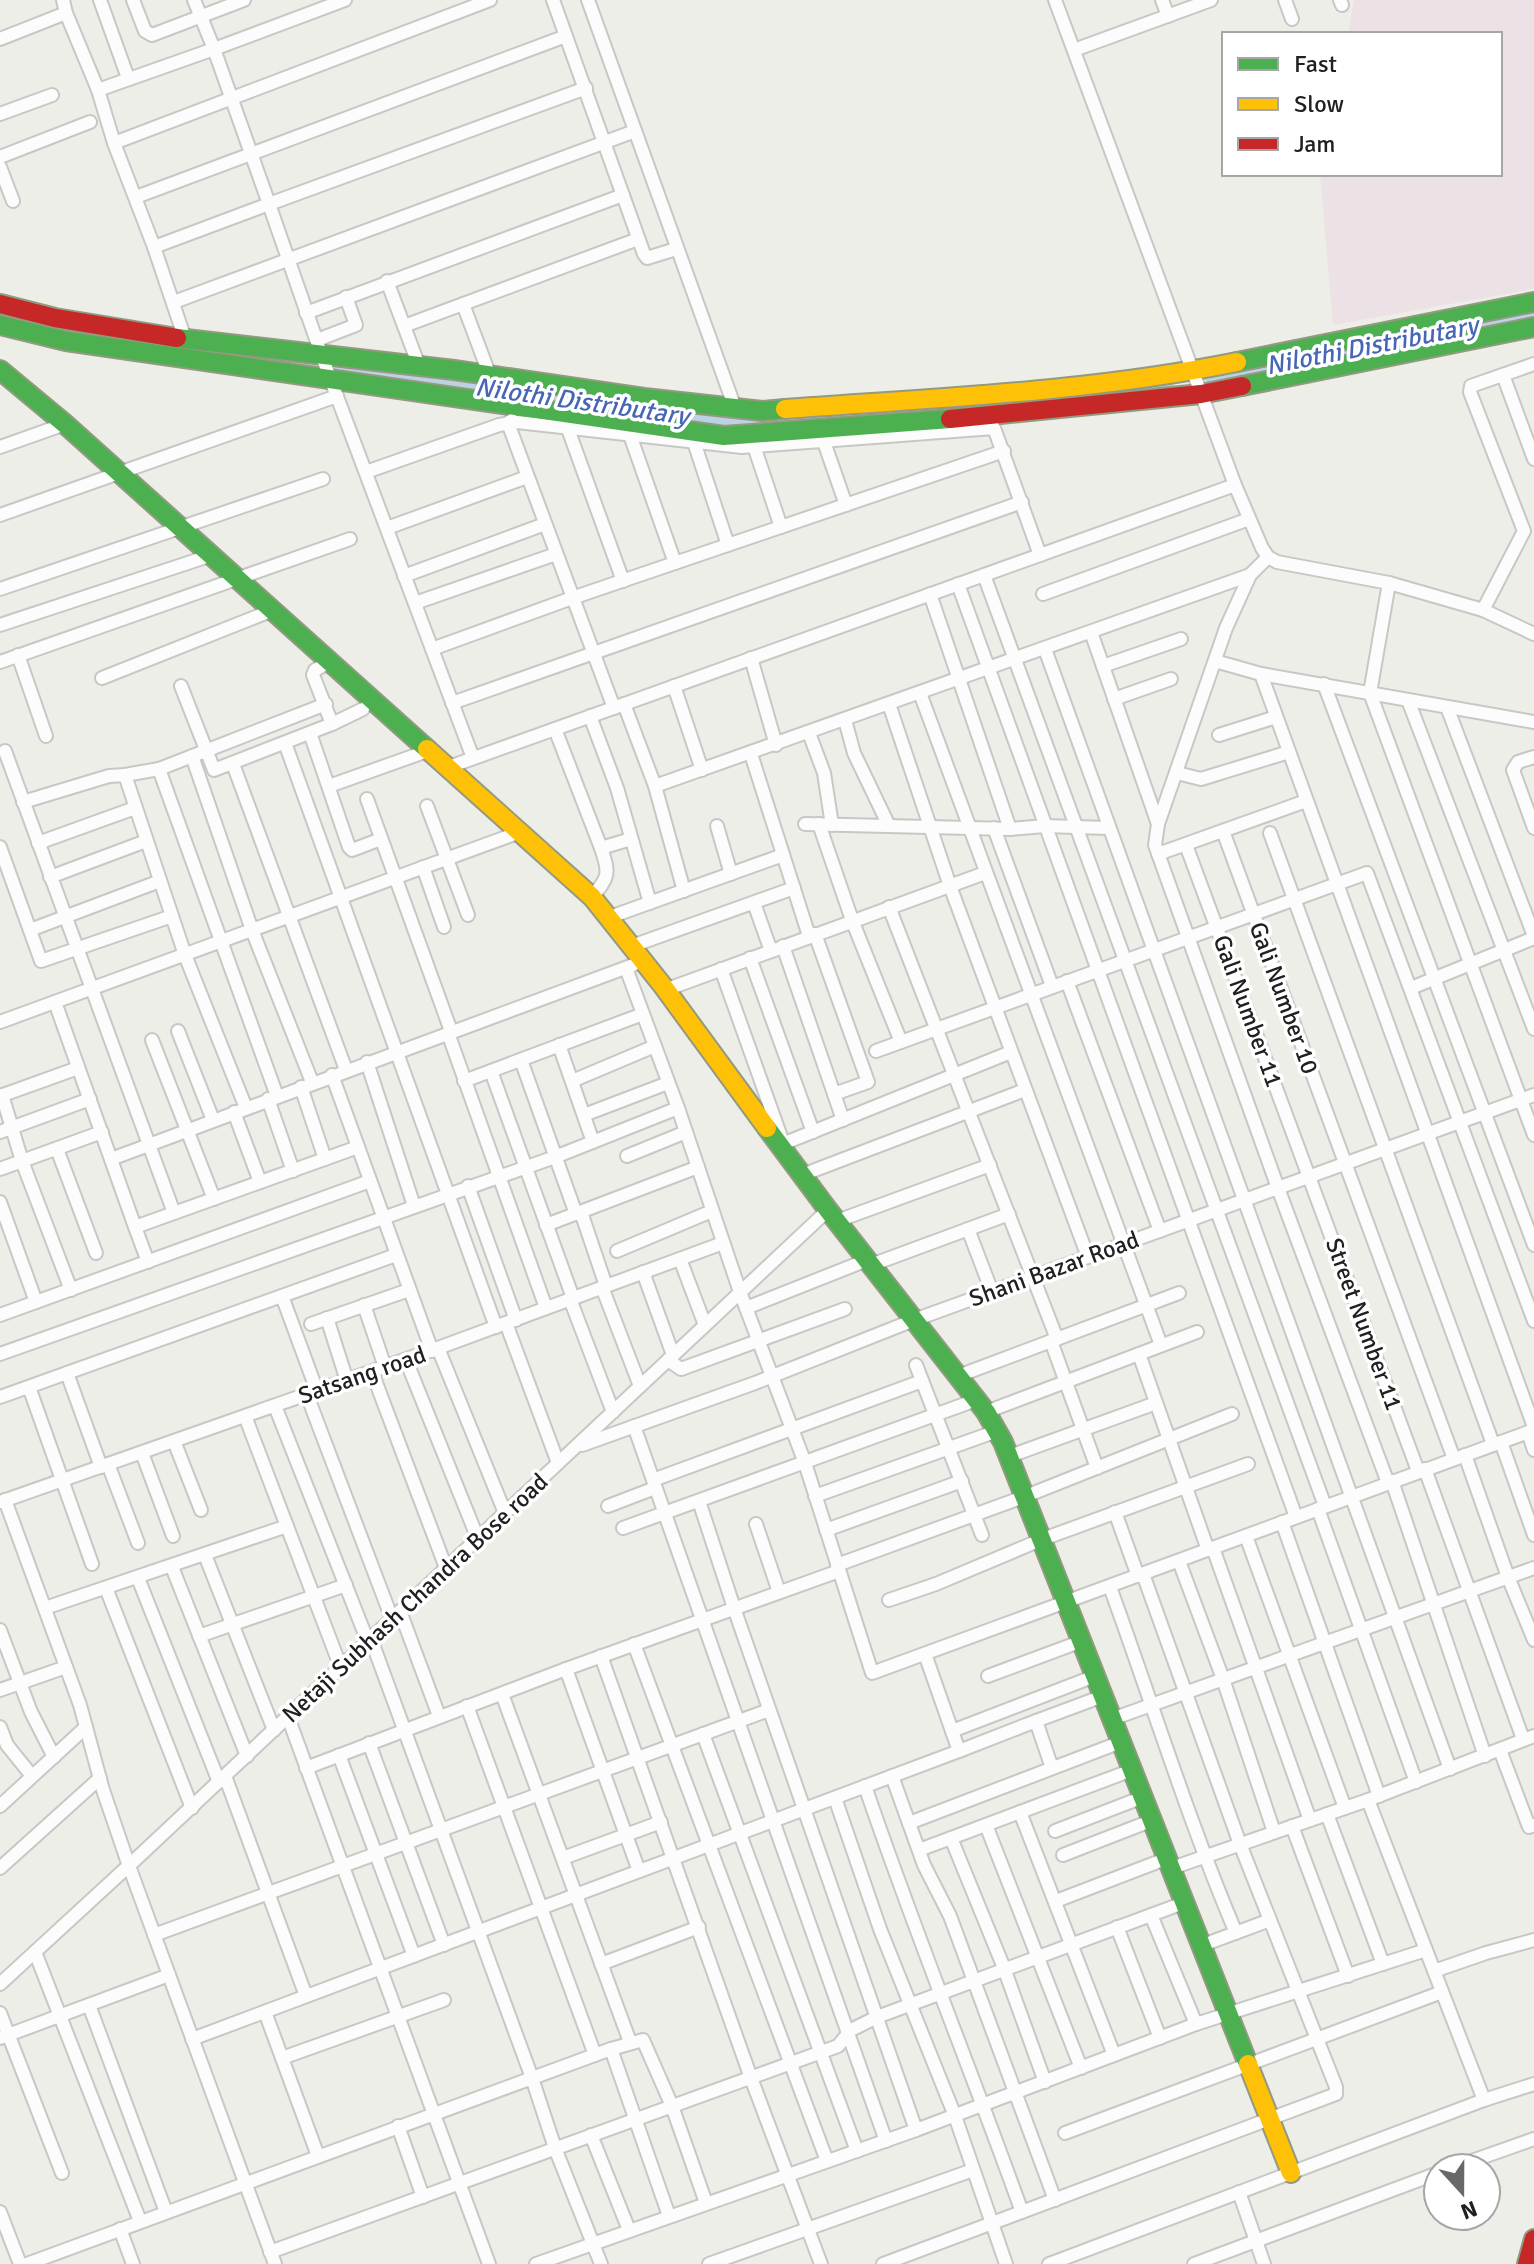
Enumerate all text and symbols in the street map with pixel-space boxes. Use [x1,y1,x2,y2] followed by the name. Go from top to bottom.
[1222,32,1502,176] legend
[1294,49,1337,79] text: Fast
[1294,89,1344,119] text: Slow
[1294,129,1335,159] text: Jam
[1263,309,1484,382] water label: Nilothi Distributary
[473,371,694,433] water label: Nilothi Distributary
[1243,918,1325,1078] street label: Gali Number 10
[1207,931,1289,1091] street label: Gali Number 11
[965,1224,1143,1314] street label: Shani Bazar Road
[1319,1234,1409,1414] street label: Street Number 11
[294,1339,430,1411] street label: Satsang road
[276,1467,554,1729] street label: Netaji Subhash Chandra Bose road
[1422,2152,1502,2232] north arrow
[1457,2195,1481,2226] text: N

